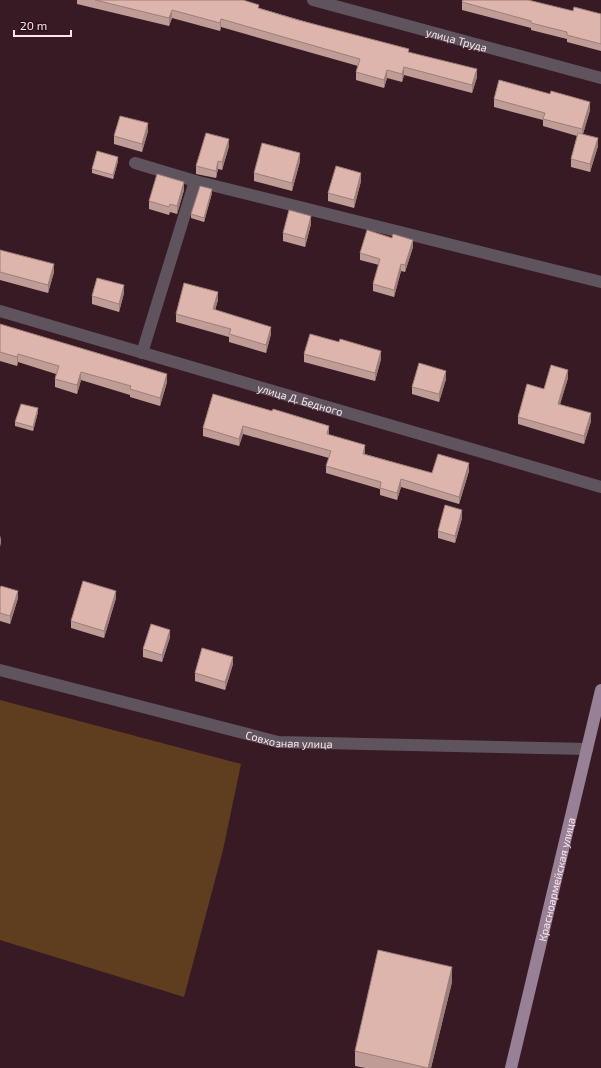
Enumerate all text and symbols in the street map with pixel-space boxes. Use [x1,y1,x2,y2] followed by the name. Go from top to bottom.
[14,12,71,38] scale bar
[20,18,47,32] text: 20 m
[424,24,489,53] street label: улица Труда
[256,380,345,418] street label: улица Д. Бедного
[244,727,333,750] street label: Совхозная улица
[535,816,577,943] street label: Красноармейская улица

